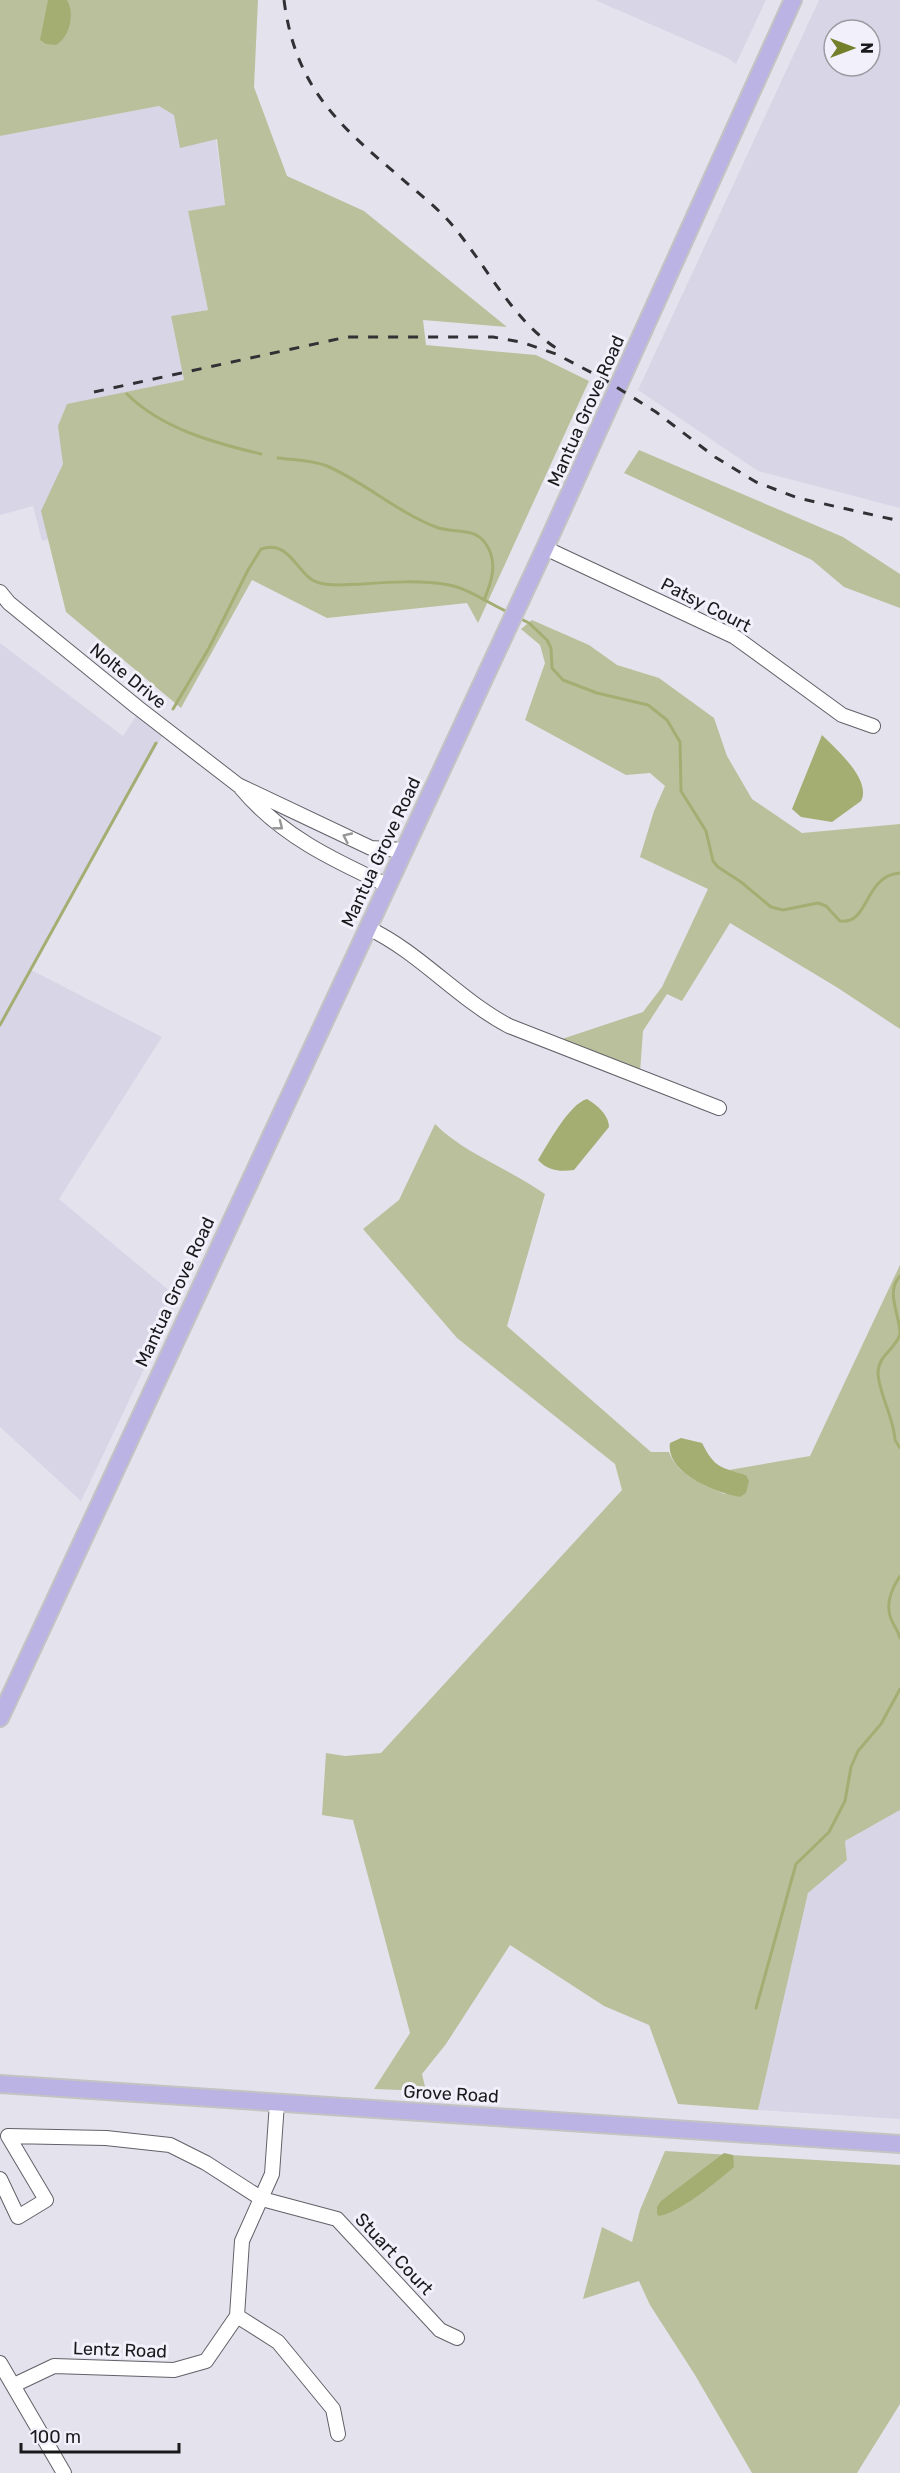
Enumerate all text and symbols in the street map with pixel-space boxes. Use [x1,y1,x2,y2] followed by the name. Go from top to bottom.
[822,18,882,78] north arrow
[857,42,876,54] text: N
[543,332,629,490] street label: Mantua Grove Road
[657,573,755,637] street label: Patsy Court
[85,638,171,714] street label: Nolte Drive
[337,774,425,930] street label: Mantua Grove Road
[272,818,283,829] one-way arrow
[342,832,353,844] one-way arrow
[131,1214,219,1370] street label: Mantua Grove Road
[403,2081,499,2107] street label: Grove Road
[350,2208,438,2300] street label: Stuart Court
[73,2337,167,2363] street label: Lentz Road
[21,2416,178,2454] scale bar
[30,2426,81,2448] text: 100 m

